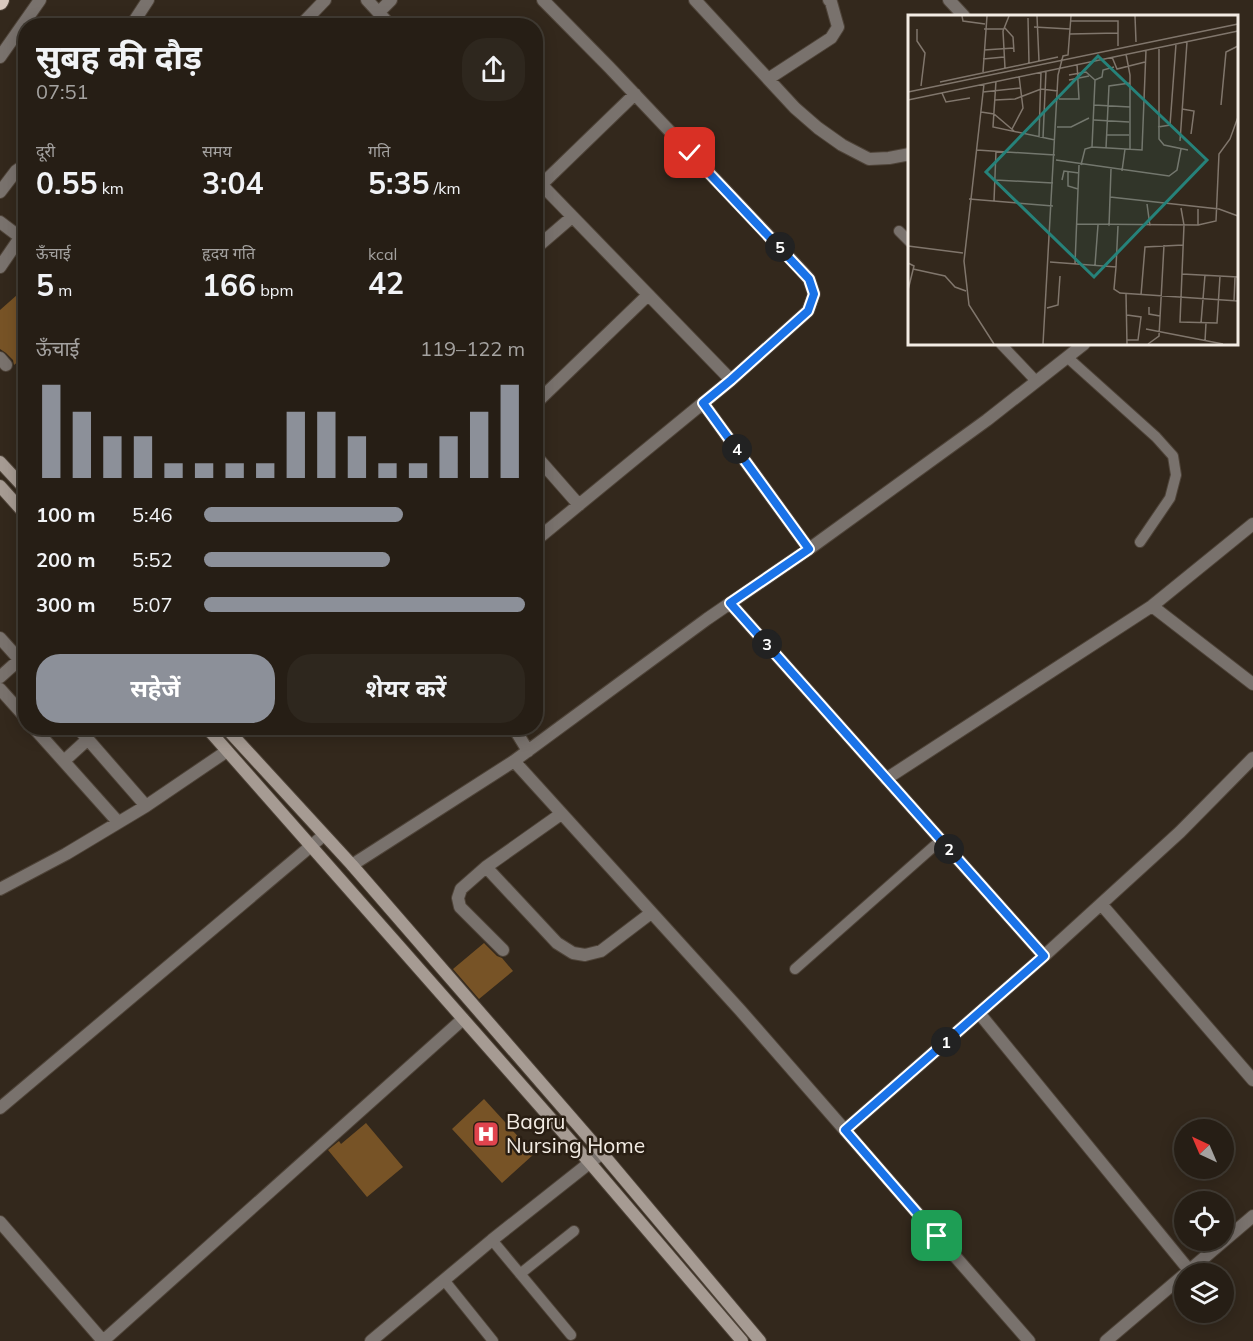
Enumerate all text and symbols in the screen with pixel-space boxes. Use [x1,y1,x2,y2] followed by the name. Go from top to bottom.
[908,15,1238,345] inset map
[36,36,202,77] text: सुबह की दौड़
[462,38,525,101] button: share
[36,79,89,104] text: 07:51
[664,127,715,178] pin
[673,136,706,169] icon: check
[36,141,55,161] text: दूरी
[202,141,232,161] text: समय
[368,141,390,161] text: गति
[36,164,97,202] text: 0.55
[202,164,263,202] text: 3:04
[368,164,429,202] text: 5:35
[97,178,124,198] text: km
[429,178,460,198] text: /km
[765,232,795,262] pin: 5
[775,237,785,257] text: 5
[36,243,71,263] text: ऊँचाई
[202,243,255,263] text: हृदय गति
[368,244,397,264] text: kcal
[368,264,404,302] text: 42
[36,266,54,304] text: 5
[202,266,256,304] text: 166
[54,280,72,300] text: m
[256,280,293,300] text: bpm
[36,336,79,361] text: ऊँचाई
[420,336,525,361] text: 119–122 m
[722,434,752,464] pin: 4
[732,439,742,459] text: 4
[36,502,95,527] text: 100 m
[132,502,173,527] text: 5:46
[36,547,95,572] text: 200 m
[132,547,173,572] text: 5:52
[36,592,95,617] text: 300 m
[132,592,173,617] text: 5:07
[752,629,782,659] pin: 3
[762,634,772,654] text: 3
[36,654,275,723] button: सहेजें
[287,654,525,723] button: शेयर करें
[934,834,964,864] pin: 2
[944,839,954,859] text: 2
[931,1027,961,1057] pin: 1
[941,1032,951,1052] text: 1
[506,1108,645,1158] place label: Bagru Nursing Home
[471,1119,501,1149] hospital icon: Bagru Nursing Home
[1174,1119,1234,1179] north arrow
[1174,1119,1234,1323] map controls
[1174,1191,1234,1251] button: locate
[911,1210,962,1261] pin
[920,1219,953,1252] icon: arrive
[1174,1263,1234,1323] button: layers

